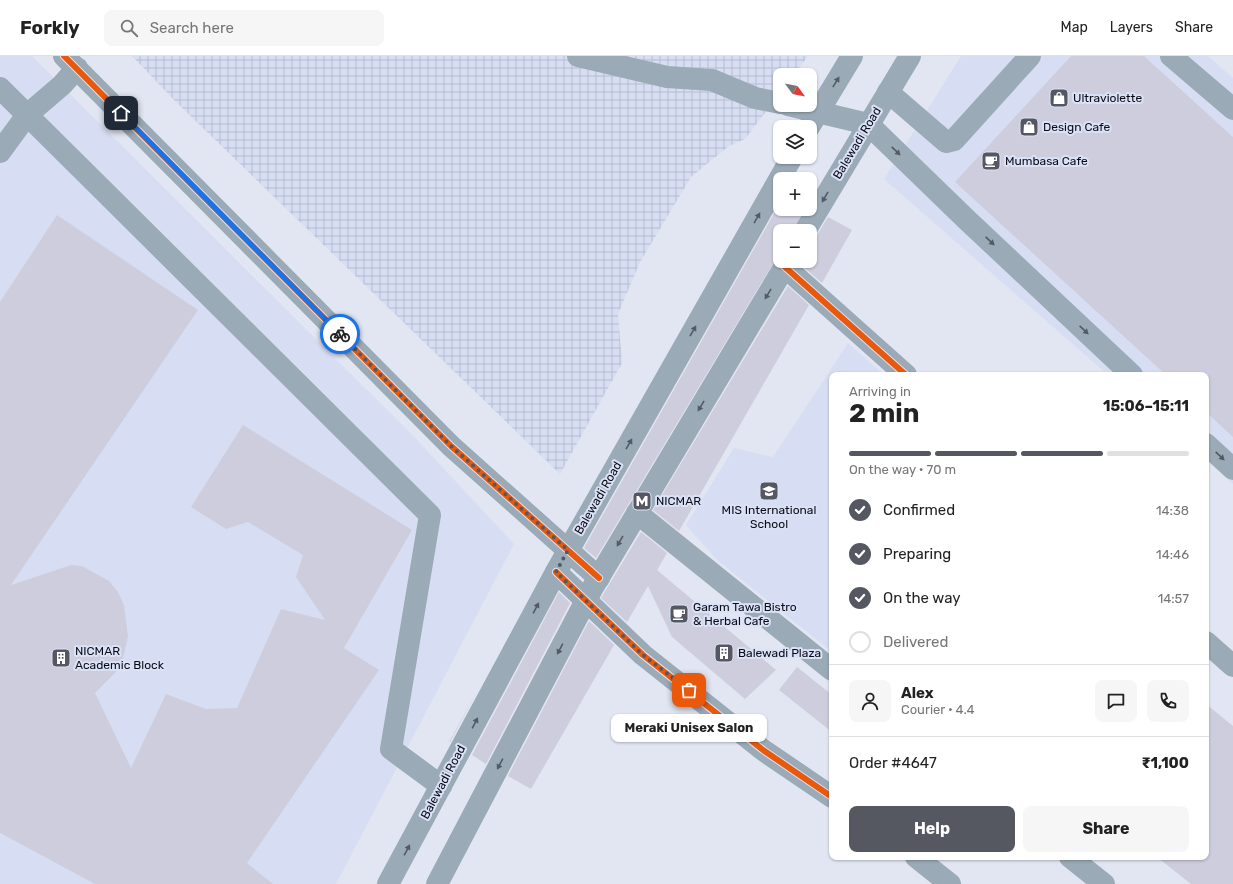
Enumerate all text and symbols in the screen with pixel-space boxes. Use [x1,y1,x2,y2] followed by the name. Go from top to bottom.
[104,10,384,46] search box
[20,16,80,39] text: Forkly
[118,17,140,39] icon: search
[150,19,234,37] text: Search here
[1061,19,1088,36] text: Map
[1110,19,1153,36] text: Layers
[1175,19,1213,36] text: Share
[773,68,817,112] north arrow
[773,68,817,268] map controls
[832,76,840,87] one-way arrow
[1048,87,1070,109] shop icon: Ultraviolette
[1073,91,1142,105] place label: Ultraviolette
[104,96,138,130] pin
[110,102,132,124] icon: home
[830,104,884,182] street label: Balewadi Road
[1018,116,1040,138] shop icon: Design Cafe
[773,120,817,164] button: layers
[1043,120,1110,134] place label: Design Cafe
[891,146,901,156] one-way arrow
[980,150,1002,172] cafe icon: Mumbasa Cafe
[1005,154,1088,168] place label: Mumbasa Cafe
[773,172,817,216] button: +
[821,192,828,203] one-way arrow
[754,212,761,223] one-way arrow
[773,224,817,268] button: −
[985,236,995,246] one-way arrow
[764,289,772,299] one-way arrow
[320,314,360,354] courier
[329,323,351,345] icon: bike
[689,325,696,336] one-way arrow
[1079,326,1090,335] one-way arrow
[849,384,911,399] text: Arriving in
[1103,397,1189,415] text: 15:06–15:11
[849,398,919,429] text: 2 min
[697,401,705,411] one-way arrow
[625,438,632,450] one-way arrow
[1214,452,1225,461] one-way arrow
[572,459,624,537] street label: Balewadi Road
[849,462,956,477] text: On the way · 70 m
[758,480,780,502] school or university icon: MIS International School
[631,490,653,512] metro station icon: NICMAR
[656,494,701,508] place label: NICMAR
[849,499,871,521] icon: check
[883,501,955,519] text: Confirmed
[722,503,816,531] place label: MIS International School
[1156,503,1189,518] text: 14:38
[616,535,623,547] one-way arrow
[849,543,871,565] icon: check
[883,545,951,563] text: Preparing
[1156,547,1189,562] text: 14:46
[849,587,871,609] icon: check
[883,589,961,607] text: On the way
[1158,591,1189,606] text: 14:57
[693,600,797,628] place label: Garam Tawa Bistro & Herbal Cafe
[533,602,540,614] one-way arrow
[668,603,690,625] cafe icon: Garam Tawa Bistro & Herbal Cafe
[883,633,948,651] text: Delivered
[713,642,735,664] building icon: Balewadi Plaza
[557,643,563,655] one-way arrow
[75,644,165,672] place label: NICMAR Academic Block
[738,646,821,660] place label: Balewadi Plaza
[50,647,72,669] building icon: NICMAR Academic Block
[672,673,706,707] pin
[678,679,700,701] icon: bag
[849,680,891,722] button: person
[1095,680,1137,722] button: chat
[1147,680,1189,722] button: phone
[901,684,934,702] text: Alex
[901,702,975,717] text: Courier · 4.4
[611,714,767,742] callout: Meraki Unisex Salon
[471,717,478,729] one-way arrow
[625,720,753,735] text: Meraki Unisex Salon
[418,743,468,821] street label: Balewadi Road
[849,754,937,772] text: Order #4647
[1141,754,1189,772] text: ₹1,100
[496,758,503,770] one-way arrow
[849,806,1015,852] button: Help
[1023,806,1189,852] button: Share
[403,844,410,856] one-way arrow

